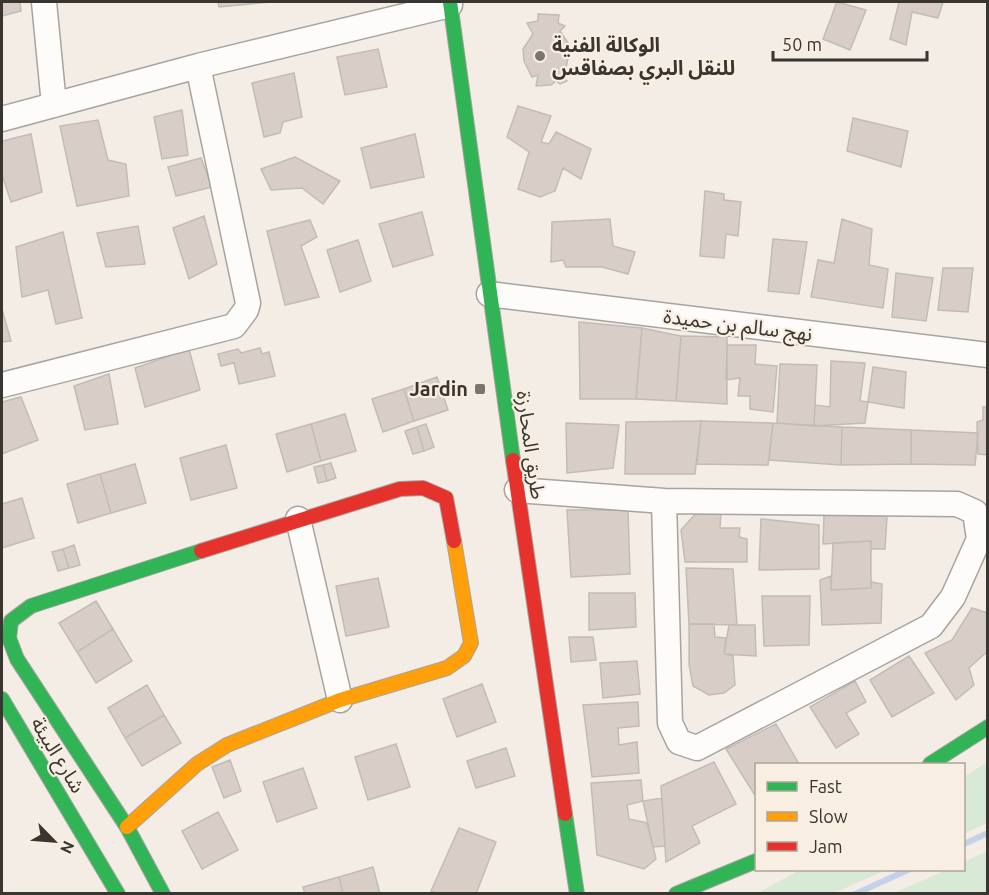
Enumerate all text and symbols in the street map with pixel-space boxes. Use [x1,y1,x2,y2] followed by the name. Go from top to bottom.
[773,24,928,62] scale bar
[552,33,735,85] place label: الوكالة الفنية للنقل البري بصفاقس
[782,34,822,54] text: 50 m
[533,49,547,63] marker: الوكالة الفنية للنقل البري بصفاقس
[662,304,814,349] street label: نهج سالم بن حميدة
[409,377,468,400] place label: Jardin
[473,382,487,396] marker: Jardin
[510,389,551,501] street label: طريق المحارزة
[23,713,90,799] street label: شارع البيئة
[755,763,965,871] legend
[809,776,842,796] text: Fast
[809,806,848,826] text: Slow
[24,811,84,871] north arrow
[809,836,843,856] text: Jam
[57,838,78,857] text: N

